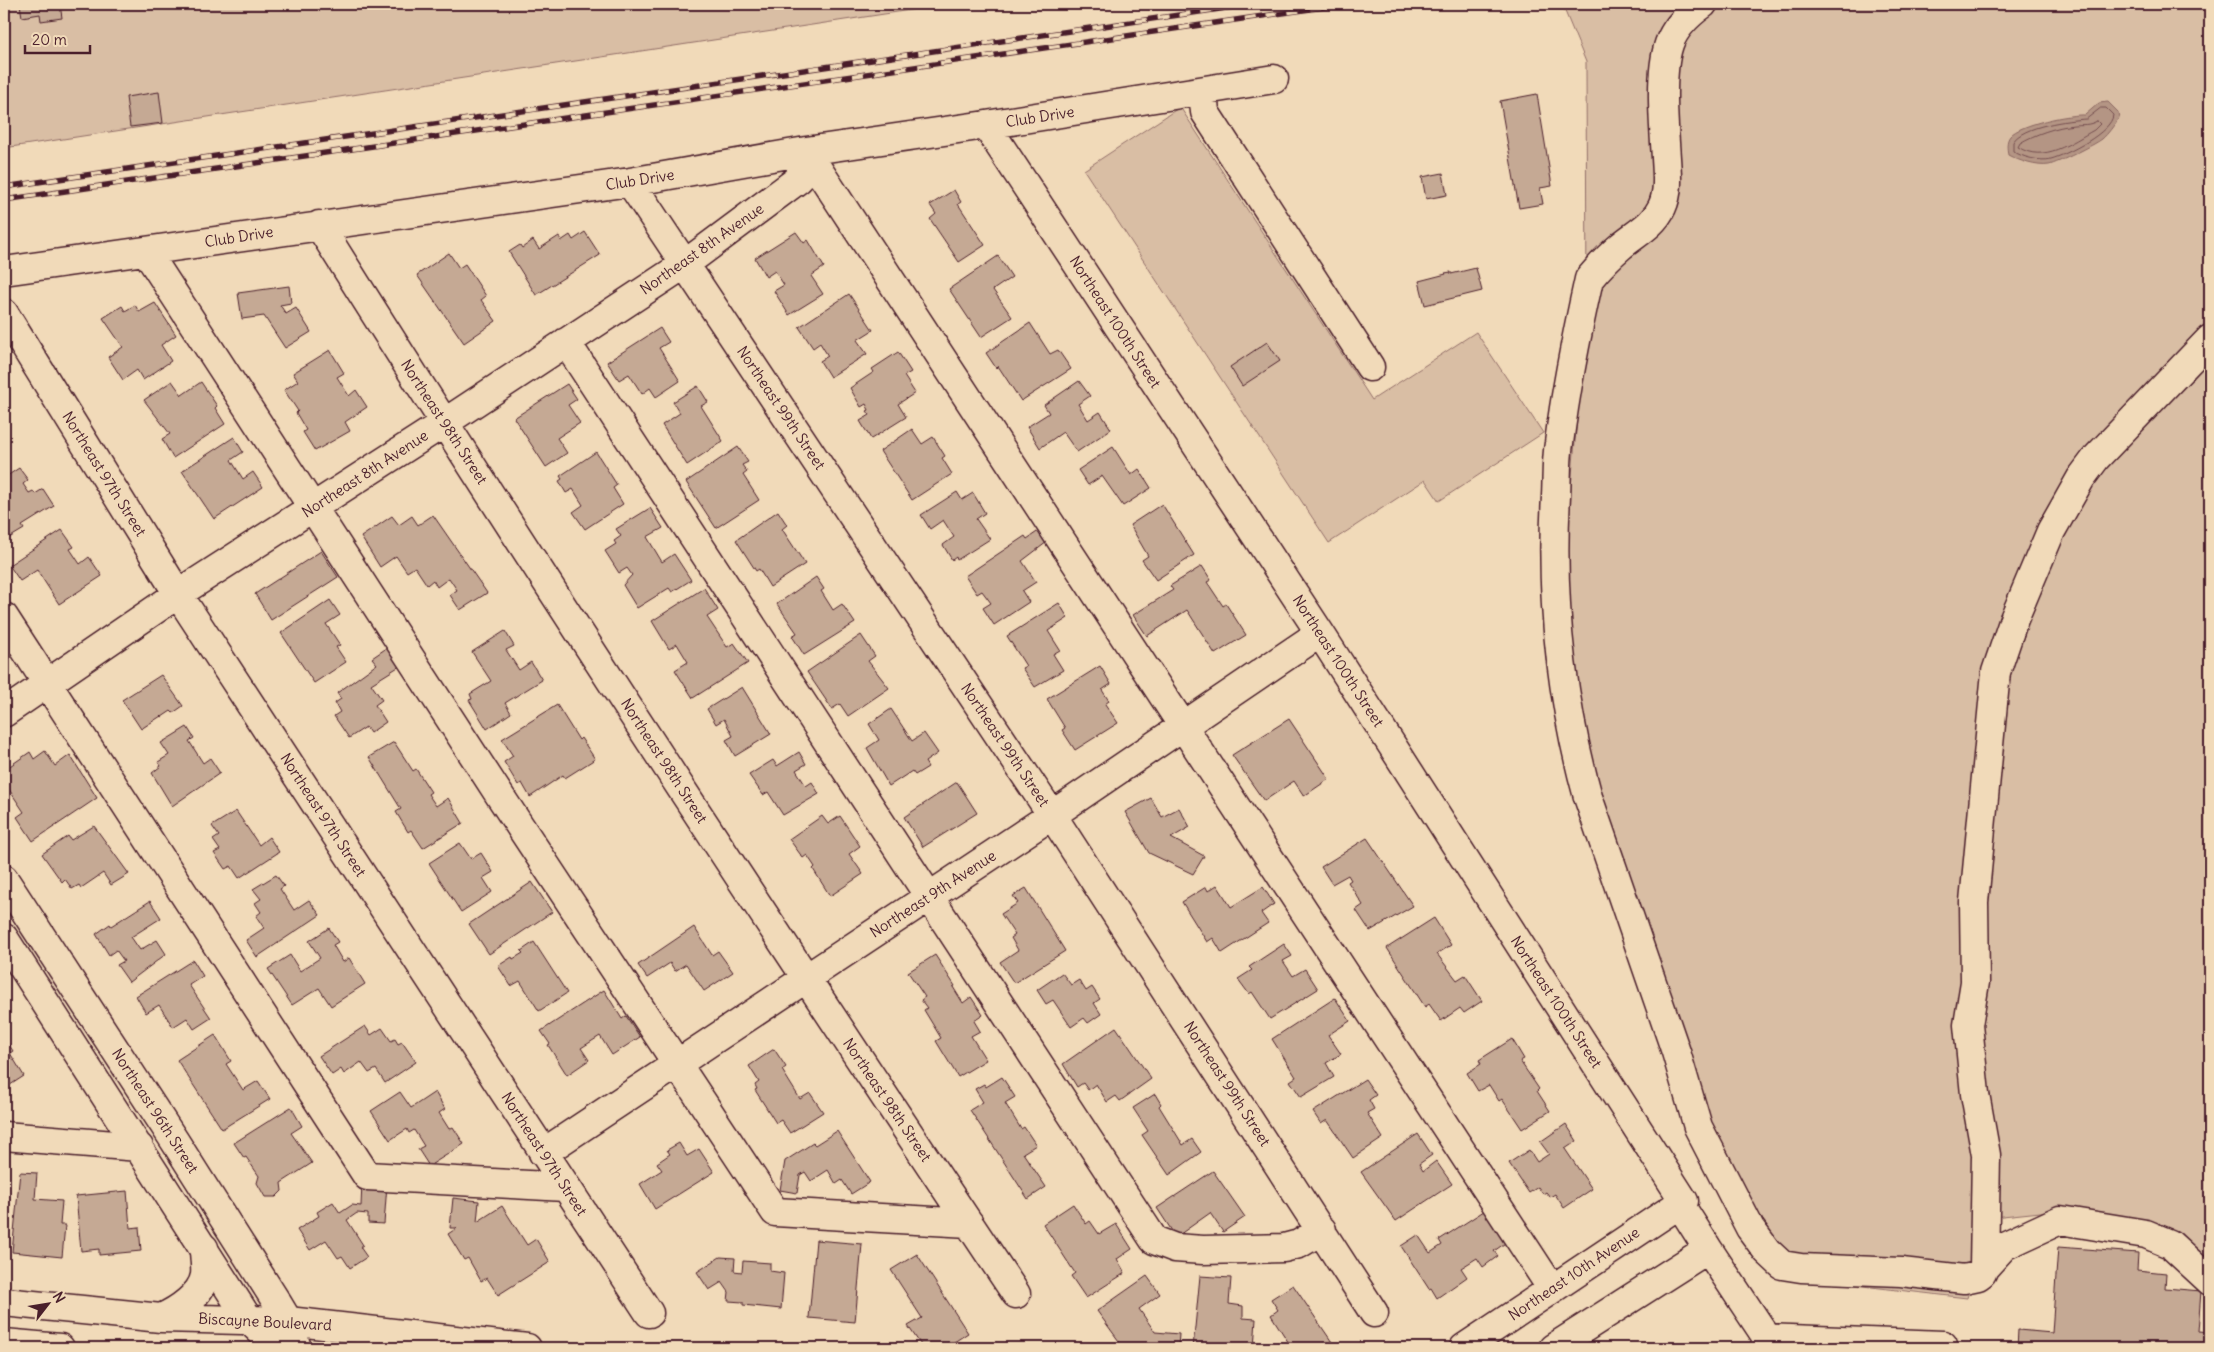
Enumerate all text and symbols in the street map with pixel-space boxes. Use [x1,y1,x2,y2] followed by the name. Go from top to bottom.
[25,22,90,54] scale bar
[32,30,67,49] text: 20 m
[1004,102,1076,131] street label: Club Drive
[604,165,676,194] street label: Club Drive
[636,199,767,298] street label: Northeast 8th Avenue
[203,222,275,251] street label: Club Drive
[1066,252,1165,391] street label: Northeast 100th Street
[733,342,830,473] street label: Northeast 99th Street
[397,356,492,488] street label: Northeast 98th Street
[58,408,151,540] street label: Northeast 97th Street
[298,426,431,522] street label: Northeast 8th Avenue
[1289,591,1388,730] street label: Northeast 100th Street
[957,679,1054,810] street label: Northeast 99th Street
[617,695,712,827] street label: Northeast 98th Street
[276,749,371,880] street label: Northeast 97th Street
[866,846,999,942] street label: Northeast 9th Avenue
[1507,932,1606,1071] street label: Northeast 100th Street
[1180,1018,1275,1150] street label: Northeast 99th Street
[839,1034,936,1165] street label: Northeast 98th Street
[108,1045,203,1177] street label: Northeast 96th Street
[497,1088,592,1219] street label: Northeast 97th Street
[1505,1223,1643,1325] street label: Northeast 10th Avenue
[22,1280,72,1330] north arrow
[49,1289,69,1306] text: N
[198,1309,333,1334] street label: Biscayne Boulevard

